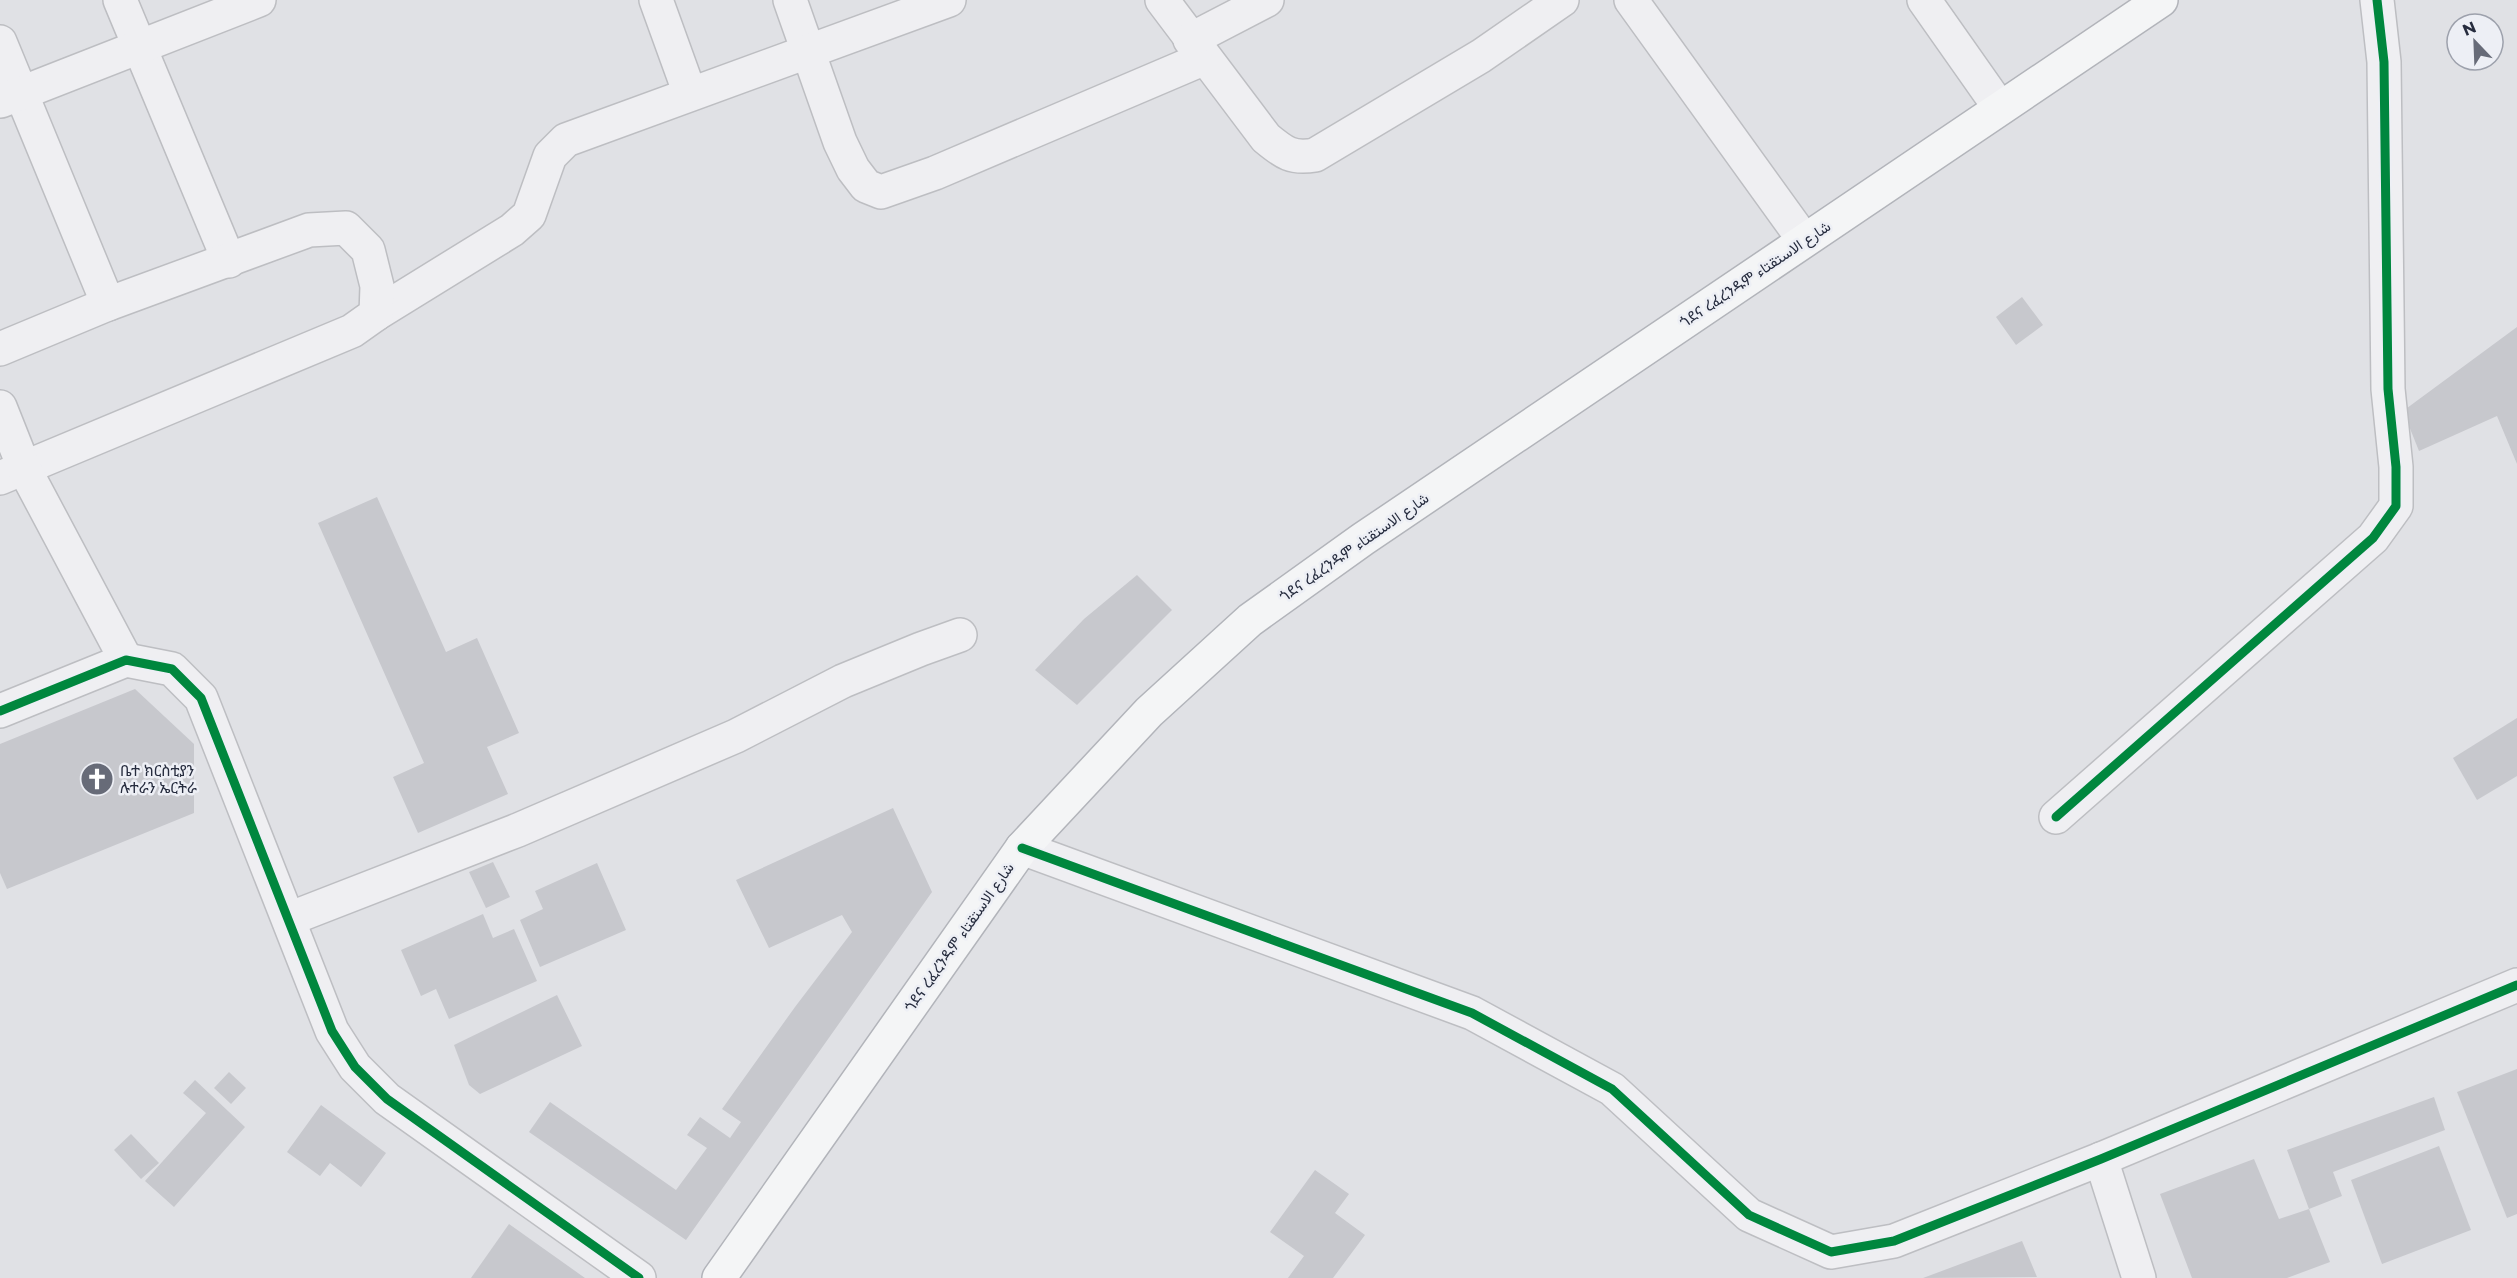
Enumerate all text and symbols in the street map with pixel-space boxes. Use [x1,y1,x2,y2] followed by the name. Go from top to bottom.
[2445,12,2505,72] north arrow
[2460,17,2479,40] text: N
[1676,216,1835,333] street label: ጎደና ረፈረንዱም شارع الاستقتاء
[1276,488,1434,607] street label: ጎደና ረፈረንዱም شارع الاستقتاء
[79,761,115,797] church icon: ቤተ ክርስቲያን ሉተራን ኤርትራ
[120,761,197,797] place label: ቤተ ክርስቲያን ሉተራን ኤርትራ
[900,859,1020,1017] street label: ጎደና ረፈረንዱም شارع الاستقتاء

